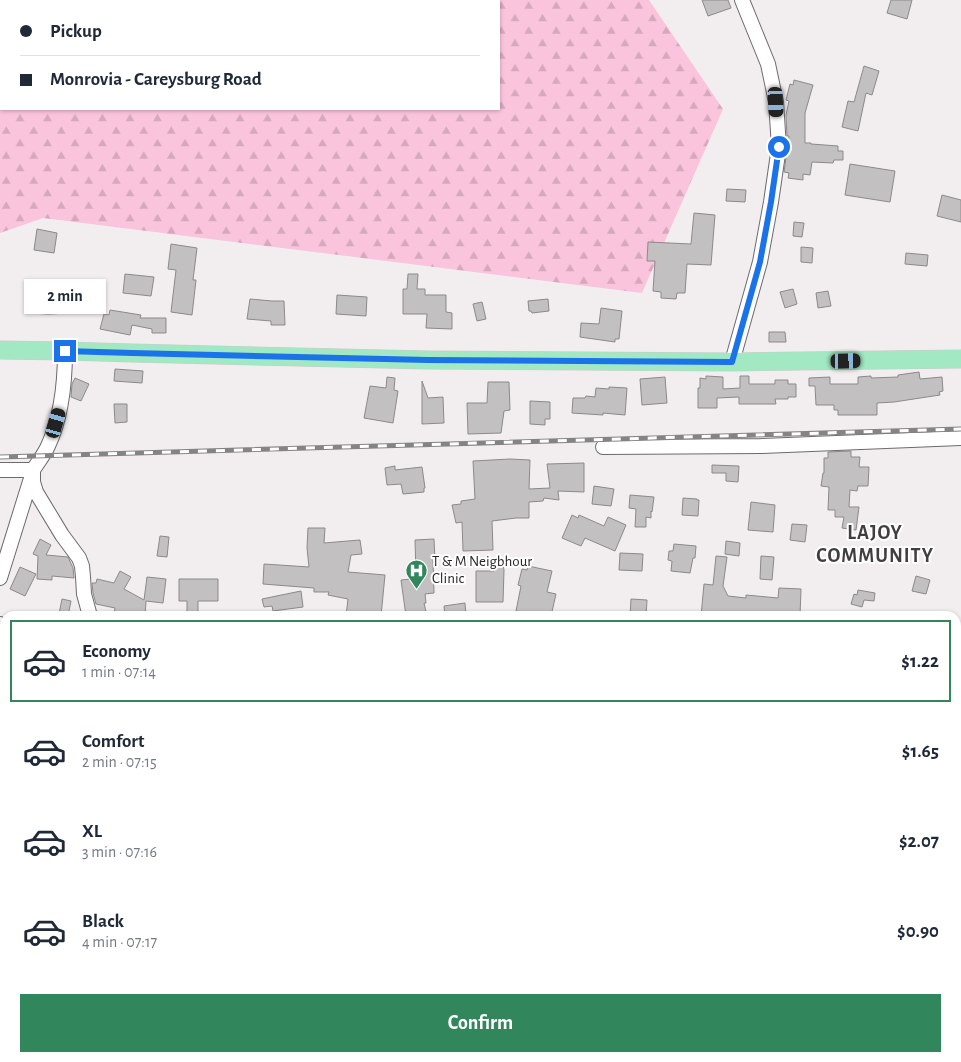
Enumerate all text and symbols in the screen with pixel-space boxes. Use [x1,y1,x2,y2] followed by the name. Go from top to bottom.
[50,22,102,41] text: Pickup
[50,70,262,89] text: Monrovia - Careysburg Road
[767,87,784,117] car
[768,136,790,158] route start
[24,278,106,314] callout: 2 min
[47,288,83,304] text: 2 min
[54,340,76,362] route end
[830,353,861,369] car
[44,407,67,439] car
[816,523,934,566] district label: LAJOY COMMUNITY
[432,554,532,586] place label: T & M Neigbhour Clinic
[404,558,428,589] hospital icon: T & M Neigbhour Clinic
[22,639,67,684] icon: car
[82,642,151,661] text: Economy
[901,652,939,671] text: $1.22
[82,664,156,680] text: 1 min · 07:14
[22,729,67,774] icon: car
[82,732,144,751] text: Comfort
[902,742,939,761] text: $1.65
[82,754,157,770] text: 2 min · 07:15
[22,819,67,864] icon: car
[82,822,102,841] text: XL
[899,832,939,851] text: $2.07
[82,844,157,860] text: 3 min · 07:16
[22,909,67,954] icon: car
[82,912,124,931] text: Black
[897,922,939,941] text: $0.90
[82,934,157,950] text: 4 min · 07:17
[20,994,941,1052] button: Confirm

